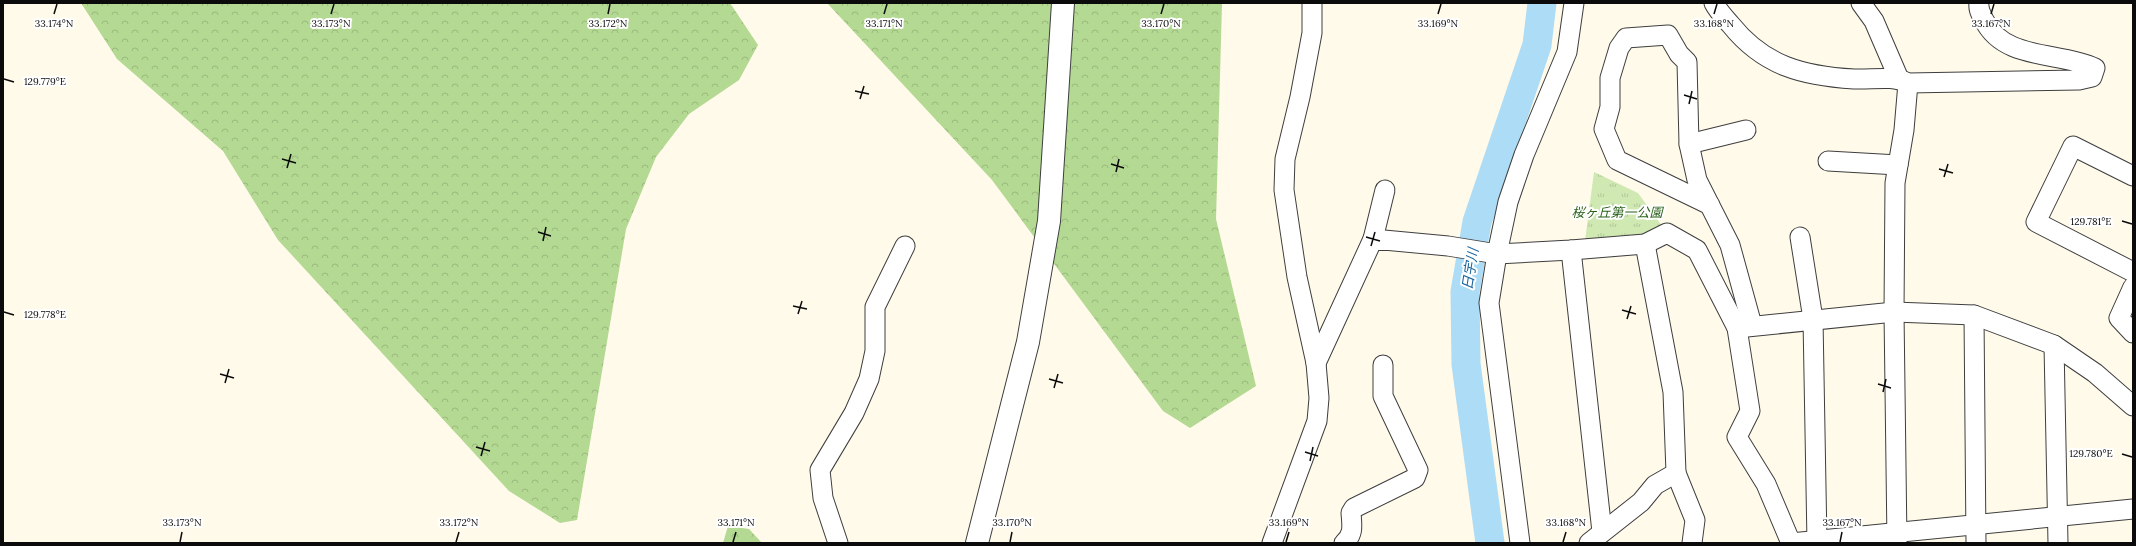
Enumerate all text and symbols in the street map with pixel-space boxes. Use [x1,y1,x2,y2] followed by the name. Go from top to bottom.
[35,17,74,30] text: 33.174°N
[311,17,351,30] text: 33.173°N
[589,17,628,30] text: 33.172°N
[865,17,903,30] text: 33.171°N
[1141,17,1181,30] text: 33.170°N
[1418,17,1459,30] text: 33.169°N
[1694,17,1735,30] text: 33.168°N
[1971,17,2011,30] text: 33.167°N
[24,75,66,88] text: 129.779°E
[1571,204,1664,221] park label: 桜ヶ丘第一公園
[2071,215,2111,228] text: 129.781°E
[1458,245,1482,291] water label: 日宇川
[24,308,66,321] text: 129.778°E
[2069,447,2113,460] text: 129.780°E
[162,516,202,529] text: 33.173°N
[440,516,479,529] text: 33.172°N
[717,516,755,529] text: 33.171°N
[992,516,1032,529] text: 33.170°N
[1269,516,1310,529] text: 33.169°N
[1546,516,1587,529] text: 33.168°N
[1822,516,1862,529] text: 33.167°N

